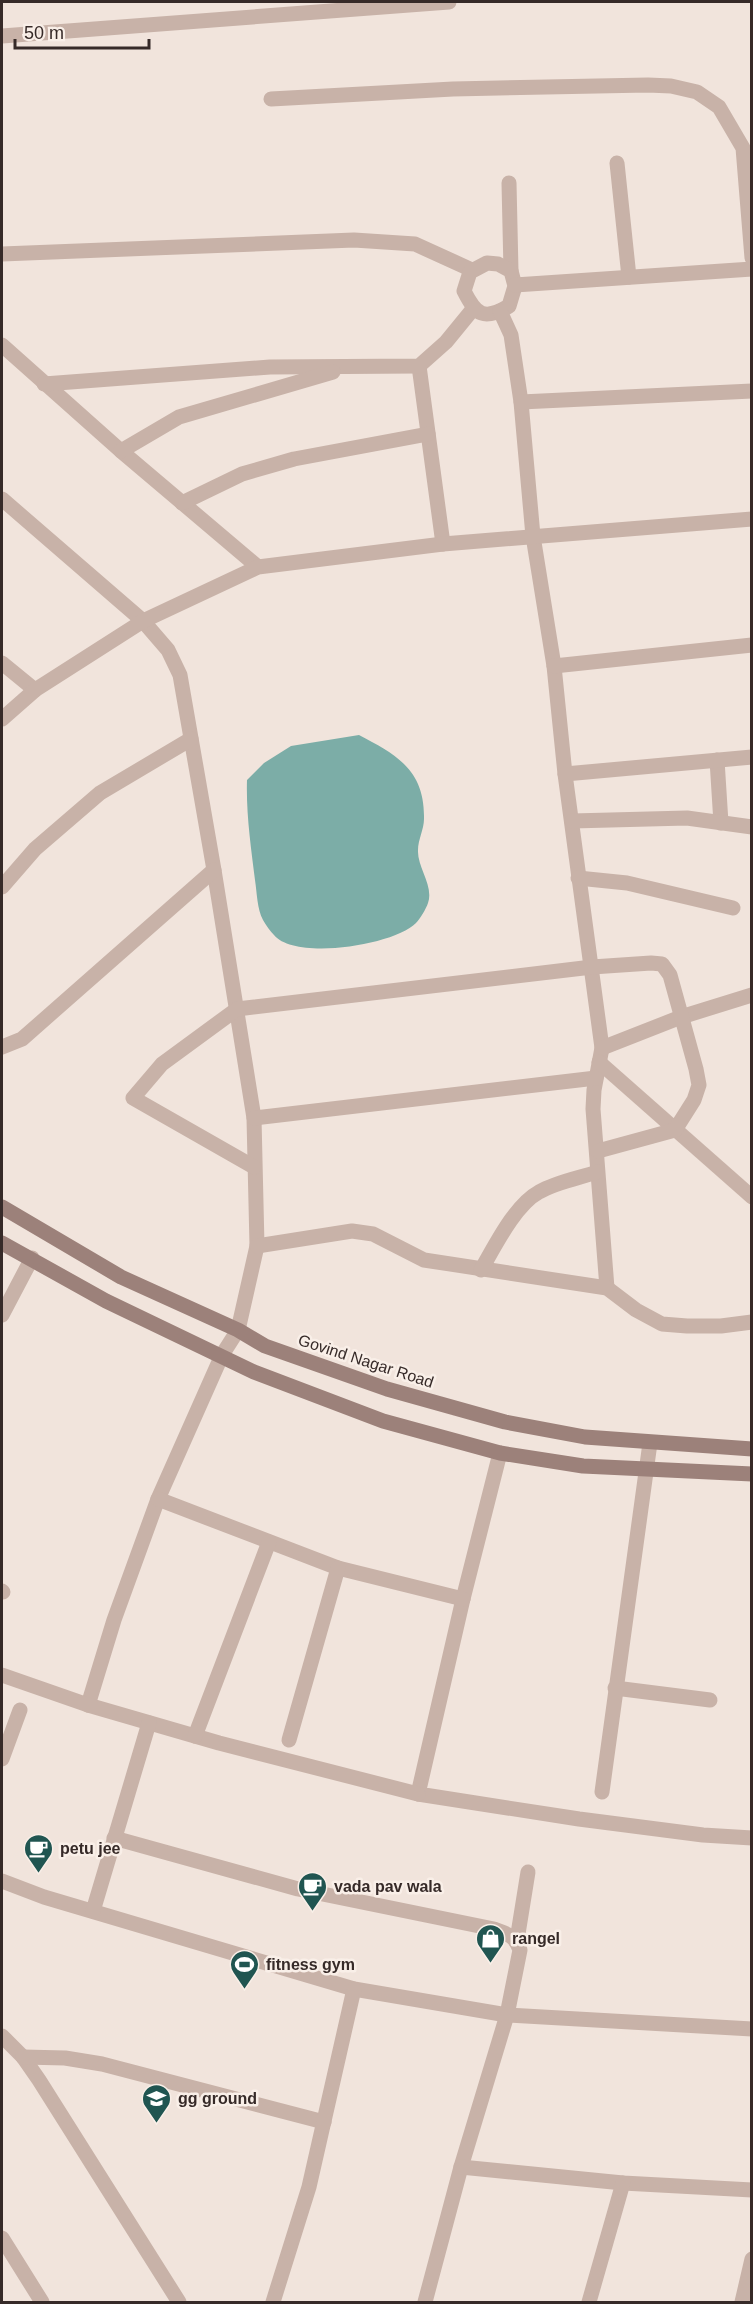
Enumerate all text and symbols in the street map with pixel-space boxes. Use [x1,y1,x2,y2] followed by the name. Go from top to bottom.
[15,12,148,50] scale bar
[24,23,64,43] text: 50 m
[296,1331,436,1391] street label: Govind Nagar Road
[23,1832,55,1874] cafe icon: petu jee
[60,1840,121,1857] place label: petu jee
[297,1870,329,1912] cafe icon: vada pav wala
[334,1878,442,1895] place label: vada pav wala
[475,1922,507,1964] shop icon: rangel
[512,1930,560,1947] place label: rangel
[229,1948,261,1990] sports icon: fitness gym
[266,1956,355,1973] place label: fitness gym
[141,2082,173,2124] school or university icon: gg ground
[178,2090,257,2107] place label: gg ground

